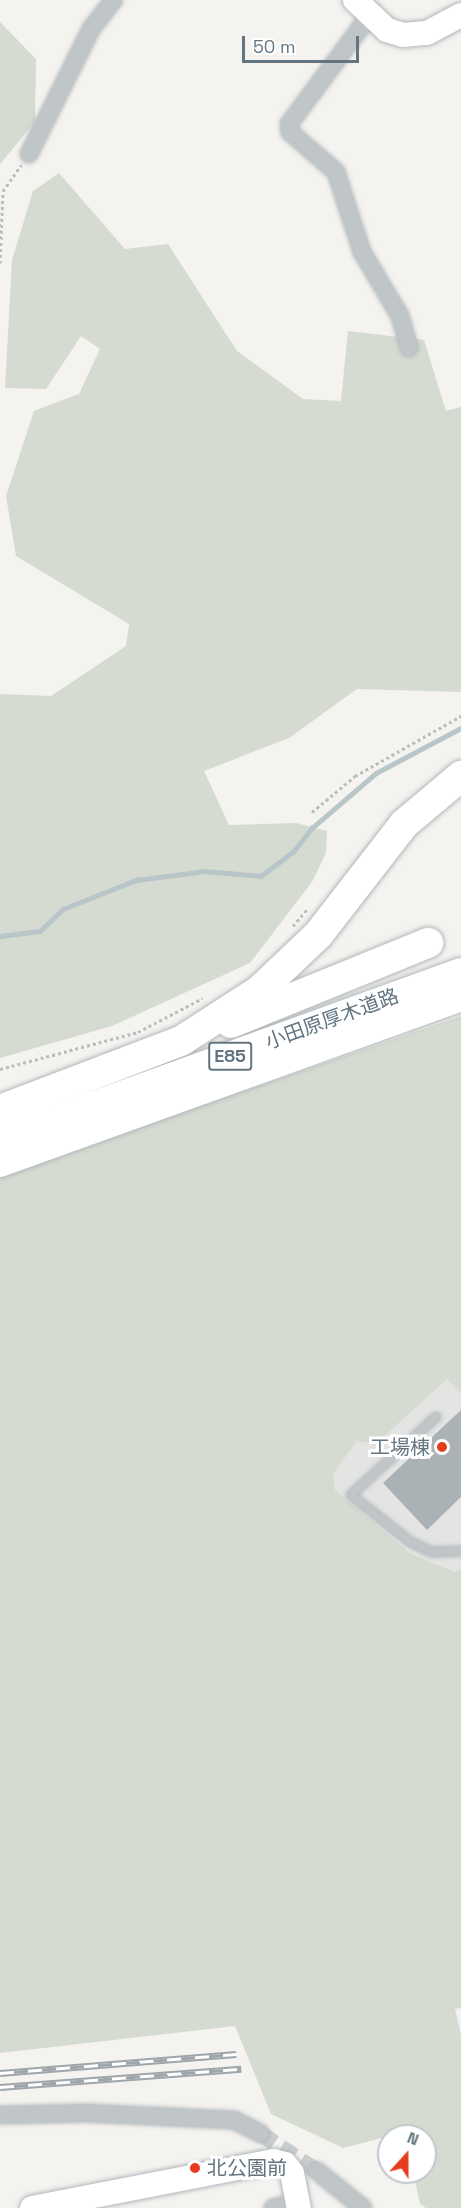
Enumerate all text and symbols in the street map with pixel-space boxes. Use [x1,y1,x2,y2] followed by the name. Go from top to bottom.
[245,24,362,62] scale bar
[253,35,295,58] text: 50 m
[262,984,402,1054] street label: 小田原厚木道路
[208,1041,252,1071] road number: E85
[370,1435,430,1459] place label: 工場棟
[435,1440,449,1454] marker: 工場棟
[377,2124,437,2184] north arrow
[404,2127,422,2150] text: N
[207,2156,287,2180] place label: 北公園前
[188,2161,202,2175] marker: 北公園前

